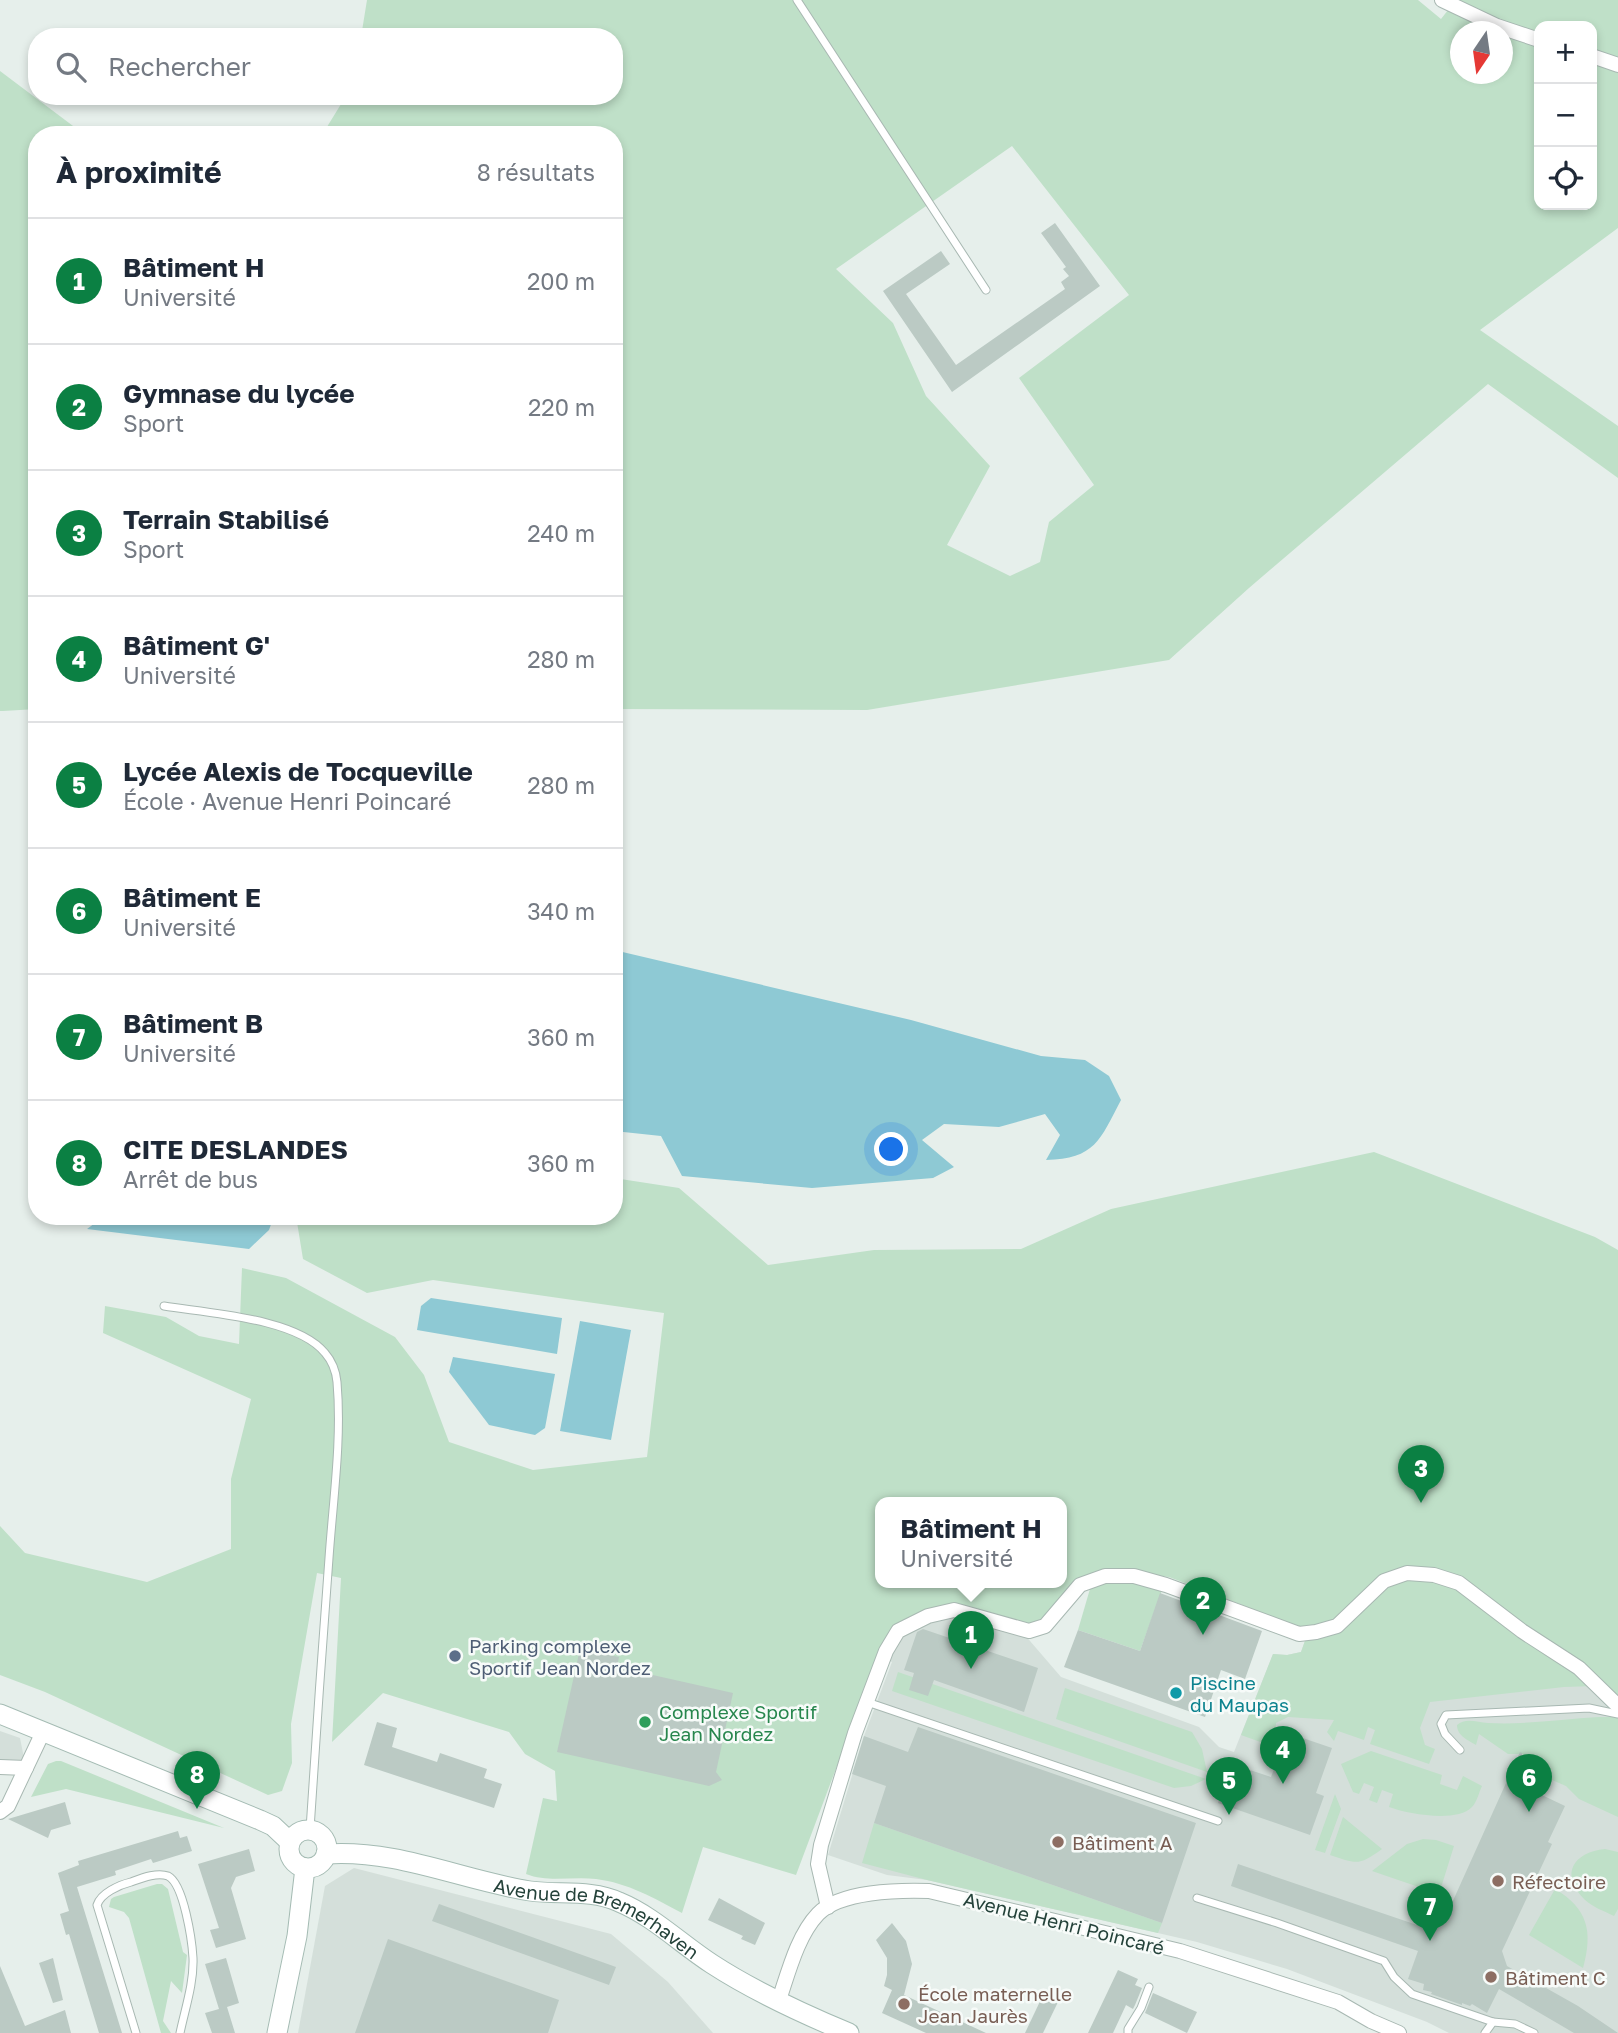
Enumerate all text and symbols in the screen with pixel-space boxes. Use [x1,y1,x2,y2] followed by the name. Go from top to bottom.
[1450,21,1513,84] north arrow
[1534,21,1597,210] map controls
[1534,21,1597,84] button: +
[28,28,623,105] search box
[52,48,90,86] icon: search
[108,51,251,82] text: Rechercher
[1534,84,1597,147] button: −
[1534,147,1597,210] button: locate
[56,154,222,190] text: À proximité
[477,158,595,186] text: 8 résultats
[123,252,264,283] text: Bâtiment H
[73,267,85,295] text: 1
[527,267,595,295] text: 200 m
[123,283,236,311] text: Université
[123,378,355,409] text: Gymnase du lycée
[72,393,86,421] text: 2
[528,393,595,421] text: 220 m
[123,409,184,437] text: Sport
[123,504,329,535] text: Terrain Stabilisé
[72,519,86,547] text: 3
[527,519,595,547] text: 240 m
[123,535,184,563] text: Sport
[123,630,270,661] text: Bâtiment G'
[72,645,86,673] text: 4
[527,645,595,673] text: 280 m
[123,661,236,689] text: Université
[123,756,473,787] text: Lycée Alexis de Tocqueville
[72,771,86,799] text: 5
[527,771,595,799] text: 280 m
[123,787,451,815] text: École · Avenue Henri Poincaré
[123,882,261,913] text: Bâtiment E
[72,897,86,925] text: 6
[527,897,595,925] text: 340 m
[123,913,236,941] text: Université
[123,1008,263,1039] text: Bâtiment B
[73,1023,85,1051] text: 7
[527,1023,595,1051] text: 360 m
[123,1039,236,1067] text: Université
[874,1132,908,1166] your location
[123,1134,348,1165] text: CITE DESLANDES
[72,1149,86,1177] text: 8
[527,1149,595,1177] text: 360 m
[123,1165,258,1193] text: Arrêt de bus
[1398,1445,1444,1503] pin: 3
[875,1497,1067,1588] popup
[900,1513,1042,1544] text: Bâtiment H
[900,1544,1013,1572] text: Université
[1180,1577,1226,1635] pin: 2
[948,1611,994,1669] pin: 1
[469,1634,651,1679] place label: Parking complexe Sportif Jean Nordez
[447,1648,463,1664] marker: Parking complexe Sportif Jean Nordez
[1190,1671,1289,1716] place label: Piscine du Maupas
[1168,1685,1184,1701] marker: Piscine du Maupas
[659,1700,817,1745] place label: Complexe Sportif Jean Nordez
[637,1714,653,1730] marker: Complexe Sportif Jean Nordez
[1260,1726,1306,1784] pin: 4
[174,1751,220,1809] pin: 8
[1506,1754,1552,1812] pin: 6
[1206,1757,1252,1815] pin: 5
[1072,1831,1173,1854] place label: Bâtiment A
[1050,1834,1066,1850] marker: Bâtiment A
[1512,1870,1606,1893] place label: Réfectoire
[492,1873,704,1963] street label: Avenue de Bremerhaven
[1490,1873,1506,1889] marker: Réfectoire
[1407,1883,1453,1941] pin: 7
[961,1887,1167,1959] street label: Avenue Henri Poincaré
[1505,1966,1606,1989] place label: Bâtiment C
[1483,1969,1499,1985] marker: Bâtiment C
[918,1982,1072,2027] place label: École maternelle Jean Jaurès
[896,1996,912,2012] marker: École maternelle Jean Jaurès

